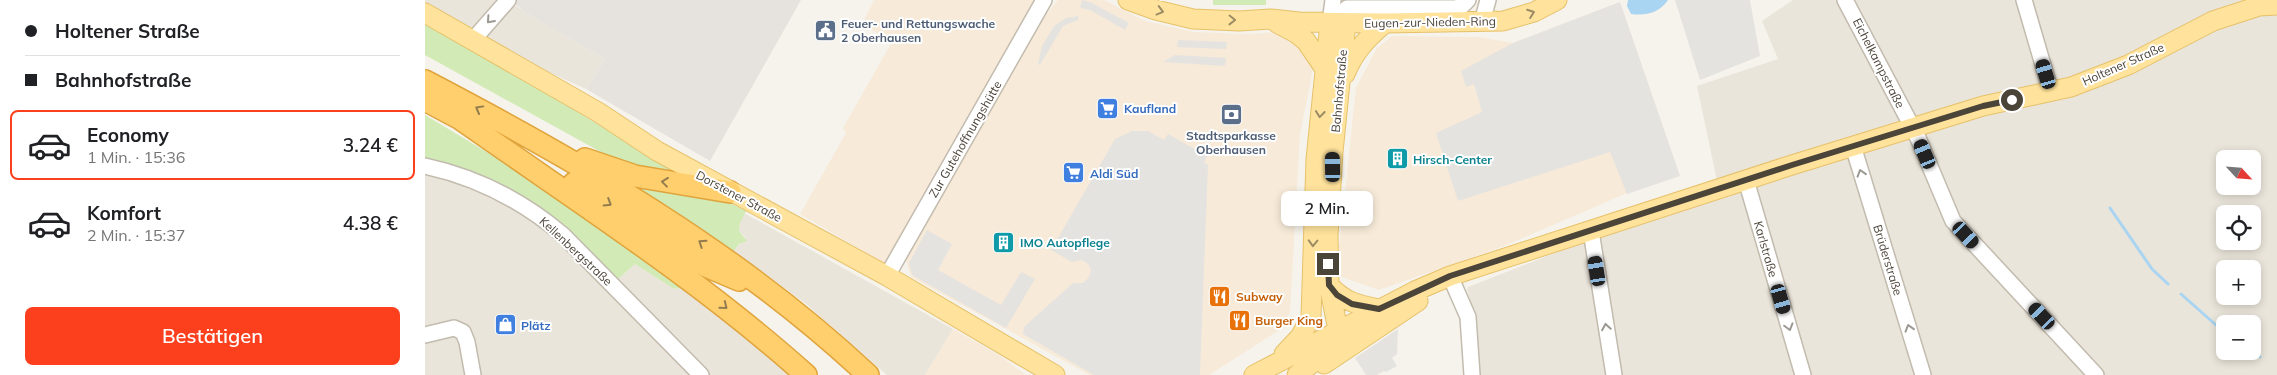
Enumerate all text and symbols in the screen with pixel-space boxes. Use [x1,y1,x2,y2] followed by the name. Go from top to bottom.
[1155,6,1163,16] one-way arrow
[1526,9,1534,19] one-way arrow
[1364,13,1496,31] street label: Eugen-zur-Nieden-Ring
[487,14,496,23] one-way arrow
[1228,15,1236,25] one-way arrow
[1850,15,1908,111] street label: Eichelkampstraße
[841,16,996,45] place label: Feuer- und Rettungswache 2 Oberhausen
[813,18,837,42] public building icon: Feuer- und Rettungswache 2 Oberhausen
[55,19,200,43] text: Holtener Straße
[2080,39,2166,89] street label: Holtener Straße
[1328,49,1350,133] street label: Bahnhofstraße
[2034,57,2057,91] car
[55,68,191,92] text: Bahnhofstraße
[925,78,1005,200] street label: Zur Gutehoffnungshütte
[2001,89,2023,111] route start
[1096,96,1120,120] supermarket icon: Kaufland
[1124,101,1176,116] place label: Kaufland
[1219,102,1243,126] bank icon: Stadtsparkasse Oberhausen
[475,106,484,116] one-way arrow
[1315,110,1326,118] one-way arrow
[27,123,72,168] icon: car
[87,123,169,147] text: Economy
[1186,128,1276,157] place label: Stadtsparkasse Oberhausen
[343,133,398,157] text: 3.24 €
[1912,137,1937,171] car
[87,147,185,167] text: 1 Min. · 15:36
[1385,147,1409,171] building icon: Hirsch-Center
[2216,150,2261,195] north arrow
[2216,150,2261,360] map controls
[1325,152,1340,182] car
[1413,152,1492,167] place label: Hirsch-Center
[1062,161,1086,185] supermarket icon: Aldi Süd
[1090,166,1138,181] place label: Aldi Süd
[694,167,784,225] street label: Dorstener Straße
[1857,169,1867,178] one-way arrow
[660,177,668,188] one-way arrow
[1282,192,1374,226] callout: 2 Min.
[602,197,611,207] one-way arrow
[1305,198,1349,218] text: 2 Min.
[27,201,72,246] icon: car
[87,201,161,225] text: Komfort
[2216,205,2261,250] button: locate
[343,211,398,235] text: 4.38 €
[536,213,616,289] street label: Kellenbergstraße
[1751,219,1781,279] street label: Karlstraße
[1950,219,1981,251] car
[1870,223,1906,297] street label: Brüderstraße
[87,225,185,245] text: 2 Min. · 15:37
[992,230,1016,254] building icon: IMO Autopflege
[1020,235,1110,250] place label: IMO Autopflege
[1307,239,1318,247] one-way arrow
[698,240,707,249] one-way arrow
[1317,253,1339,275] route end
[1587,255,1606,287] car
[2216,260,2261,305] button: +
[1769,283,1792,315] car
[1208,284,1232,308] restaurant icon: Subway
[1236,289,1283,304] place label: Subway
[2026,300,2057,332] car
[718,301,727,309] one-way arrow
[25,307,400,365] button: Bestätigen
[1227,308,1251,332] restaurant icon: Burger King
[493,313,517,337] shop icon: Plätz
[1255,313,1323,328] place label: Burger King
[2216,315,2261,360] button: −
[521,318,550,333] place label: Plätz
[1602,323,1612,331] one-way arrow
[1784,323,1794,331] one-way arrow
[1904,325,1914,333] one-way arrow

